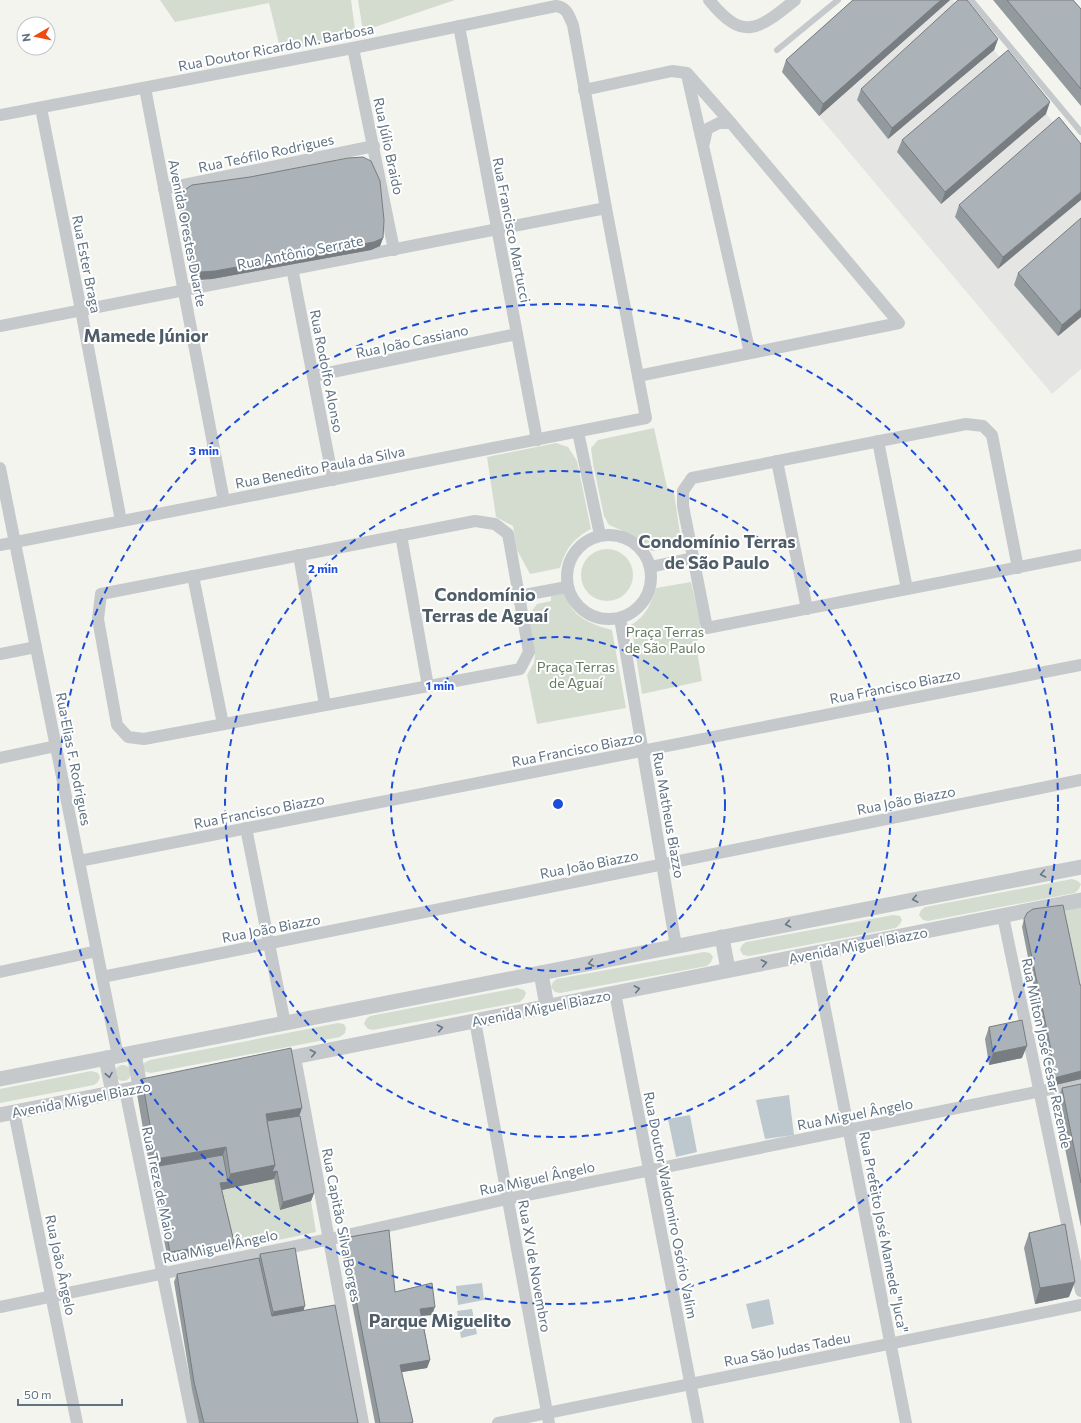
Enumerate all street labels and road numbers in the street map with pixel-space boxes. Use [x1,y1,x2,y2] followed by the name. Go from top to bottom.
[177,20,375,74] street label: Rua Doutor Ricardo M. Barbosa
[370,96,408,196] street label: Rua Júlio Braido
[197,130,335,176] street label: Rua Teófilo Rodrigues
[490,156,534,304] street label: Rua Francisco Martucci
[165,158,211,308] street label: Avenida Orestes Duarte
[69,213,105,315] street label: Rua Ester Braga
[235,231,365,273] street label: Rua Antônio Serrate
[307,308,347,434] street label: Rua Rodolfo Alonso
[354,321,470,361] street label: Rua João Cassiano
[234,442,406,492] street label: Rua Benedito Paula da Silva
[828,665,962,707] street label: Rua Francisco Biazzo
[53,691,95,827] street label: Rua Elias F. Rodrigues
[510,728,644,770] street label: Rua Francisco Biazzo
[650,751,688,879] street label: Rua Matheus Biazzo
[855,782,957,818] street label: Rua João Biazzo
[192,790,326,832] street label: Rua Francisco Biazzo
[538,846,640,882] street label: Rua João Biazzo
[220,910,322,946] street label: Rua João Biazzo
[787,923,929,967] street label: Avenida Miguel Biazzo
[1018,956,1076,1150] street label: Rua Milton José César Rezende
[470,986,612,1030] street label: Avenida Miguel Biazzo
[10,1077,152,1121] street label: Avenida Miguel Biazzo
[641,1090,701,1320] street label: Rua Doutor Waldomiro Osório Valim
[796,1094,914,1134] street label: Rua Miguel Ângelo
[139,1125,179,1241] street label: Rua Treze de Maio
[856,1130,912,1334] street label: Rua Prefeito José Mamede "Juca"
[319,1147,365,1303] street label: Rua Capitão Silva Borges
[478,1157,596,1199] street label: Rua Miguel Ângelo
[515,1198,555,1334] street label: Rua XV de Novembro
[42,1213,80,1317] street label: Rua João Ângelo
[161,1225,279,1267] street label: Rua Miguel Ângelo
[722,1328,852,1370] street label: Rua São Judas Tadeu

